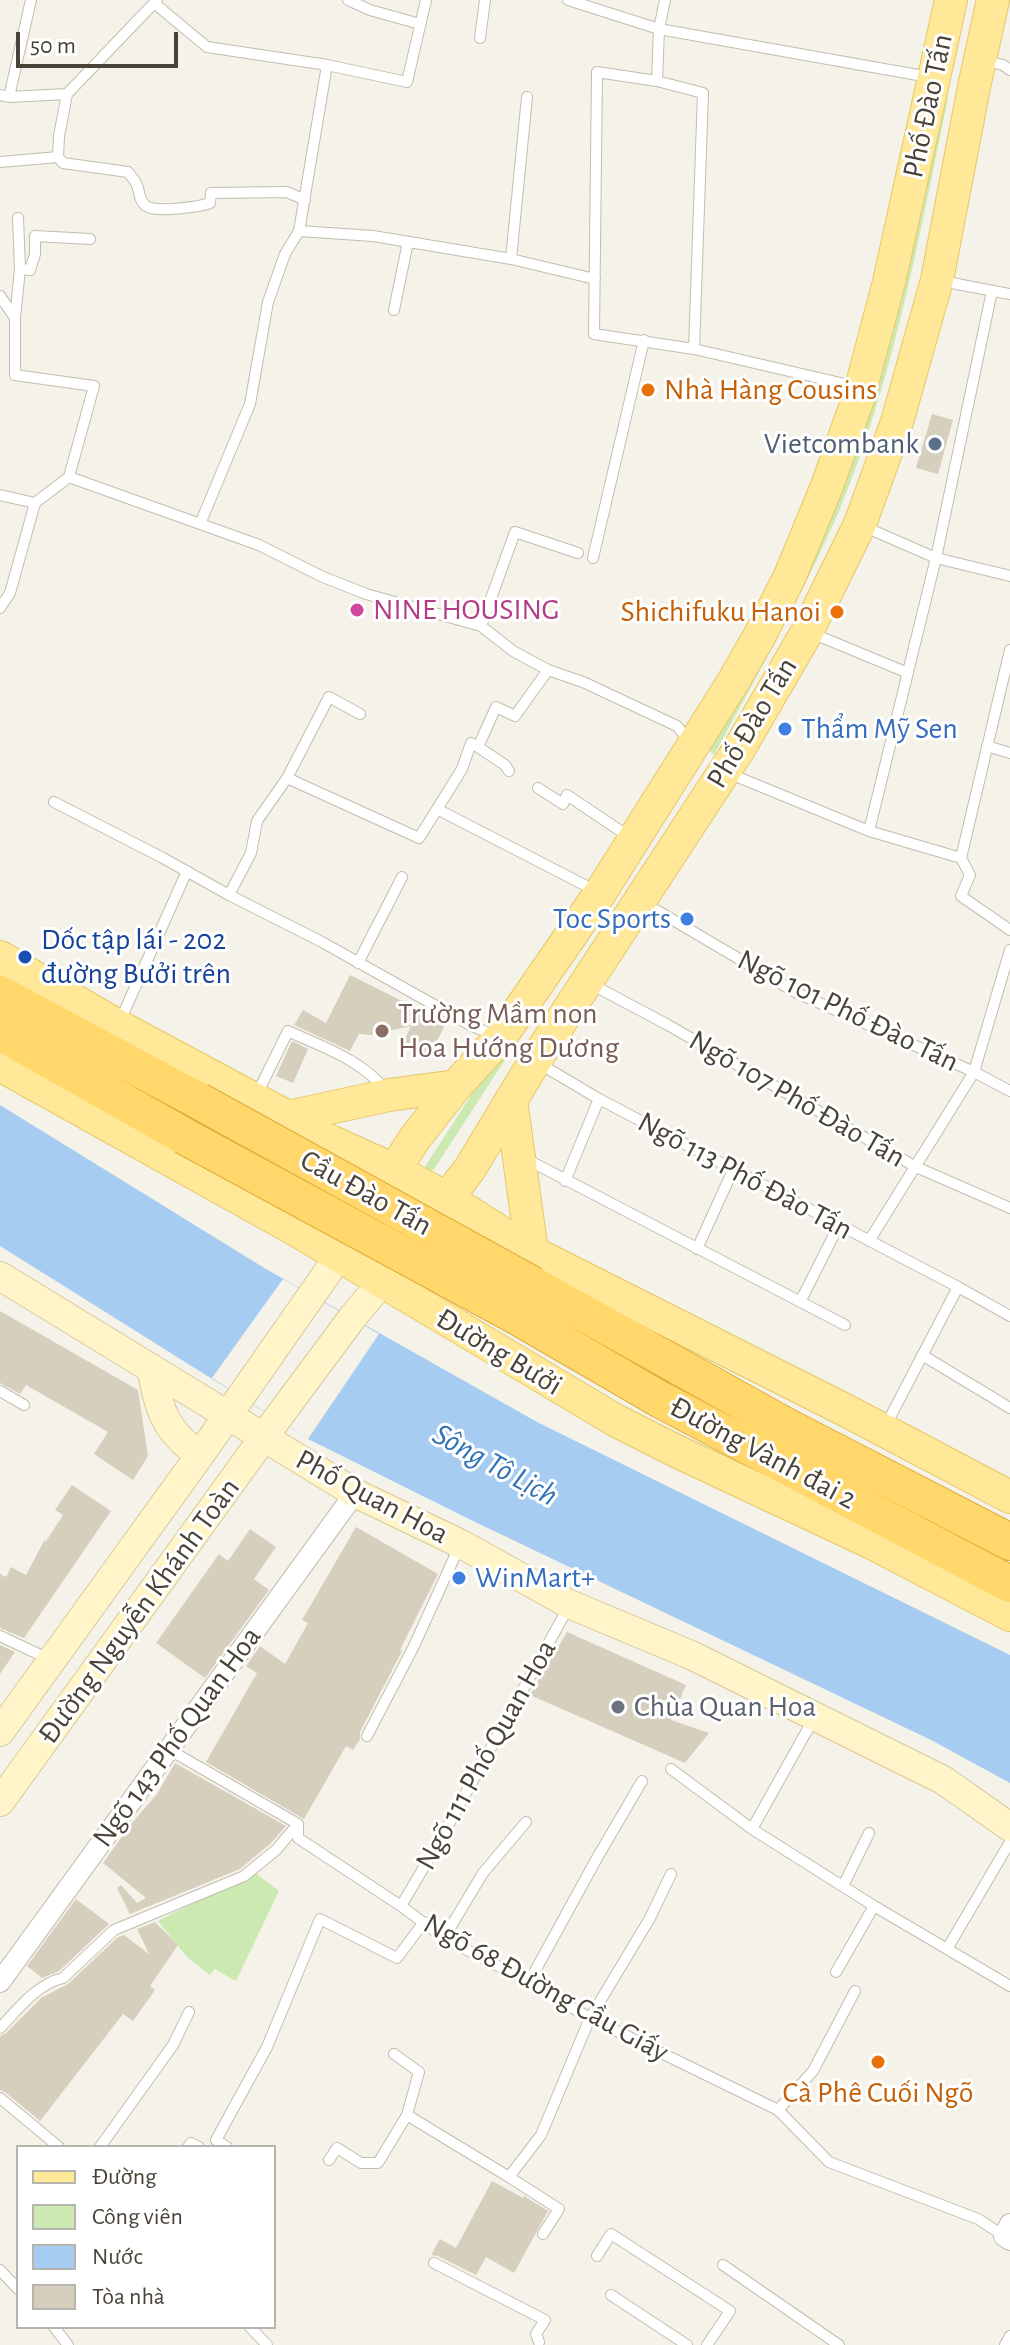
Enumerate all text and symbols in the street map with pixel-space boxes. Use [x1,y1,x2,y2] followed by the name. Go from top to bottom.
[20,16,182,66] scale bar
[895,31,961,181] street label: Phố Đào Tấn
[30,34,76,58] text: 50 m
[664,372,877,408] place label: Nhà Hàng Cousins
[639,381,657,399] marker: Nhà Hàng Cousins
[764,426,919,462] place label: Vietcombank
[926,435,944,453] marker: Vietcombank
[373,592,559,628] place label: NINE HOUSING
[621,594,821,630] place label: Shichifuku Hanoi
[348,601,366,619] marker: NINE HOUSING
[828,603,846,621] marker: Shichifuku Hanoi
[699,651,805,795] street label: Phố Đào Tấn
[801,711,958,747] place label: Thẩm Mỹ Sen
[776,720,794,738] marker: Thẩm Mỹ Sen
[553,901,671,937] place label: Toc Sports
[678,910,696,928] marker: Toc Sports
[41,922,231,992] place label: Dốc tập lái - 202 đường Bưởi trên
[732,942,964,1080] street label: Ngõ 101 Phố Đào Tấn
[16,948,34,966] marker: Dốc tập lái - 202 đường Bưởi trên
[398,996,619,1066] place label: Trường Mầm non Hoa Hướng Dương
[373,1022,391,1040] marker: Trường Mầm non Hoa Hướng Dương
[682,1022,912,1176] street label: Ngõ 107 Phố Đào Tấn
[631,1104,859,1248] street label: Ngõ 113 Phố Đào Tấn
[294,1142,438,1244] street label: Cầu Đào Tấn
[429,1300,569,1404] street label: Đường Bưởi
[664,1389,862,1517] street label: Đường Vành đai 2
[426,1415,564,1515] water label: Sông Tô Lịch
[289,1442,455,1552] street label: Phố Quan Hoa
[30,1471,248,1751] street label: Đường Nguyễn Khánh Toàn
[475,1560,595,1596] place label: WinMart+
[450,1569,468,1587] marker: WinMart+
[85,1620,269,1854] street label: Ngõ 143 Phố Quan Hoa
[408,1634,564,1876] street label: Ngõ 111 Phố Quan Hoa
[634,1689,816,1725] place label: Chùa Quan Hoa
[609,1698,627,1716] marker: Chùa Quan Hoa
[417,1906,675,2070] street label: Ngõ 68 Đường Cầu Giấy
[869,2053,887,2071] marker: Cà Phê Cuối Ngõ
[783,2075,973,2111] place label: Cà Phê Cuối Ngõ
[16,2145,276,2329] legend
[92,2165,157,2189] text: Đường
[92,2205,183,2229] text: Công viên
[92,2245,143,2269] text: Nước
[92,2285,165,2309] text: Tòa nhà

